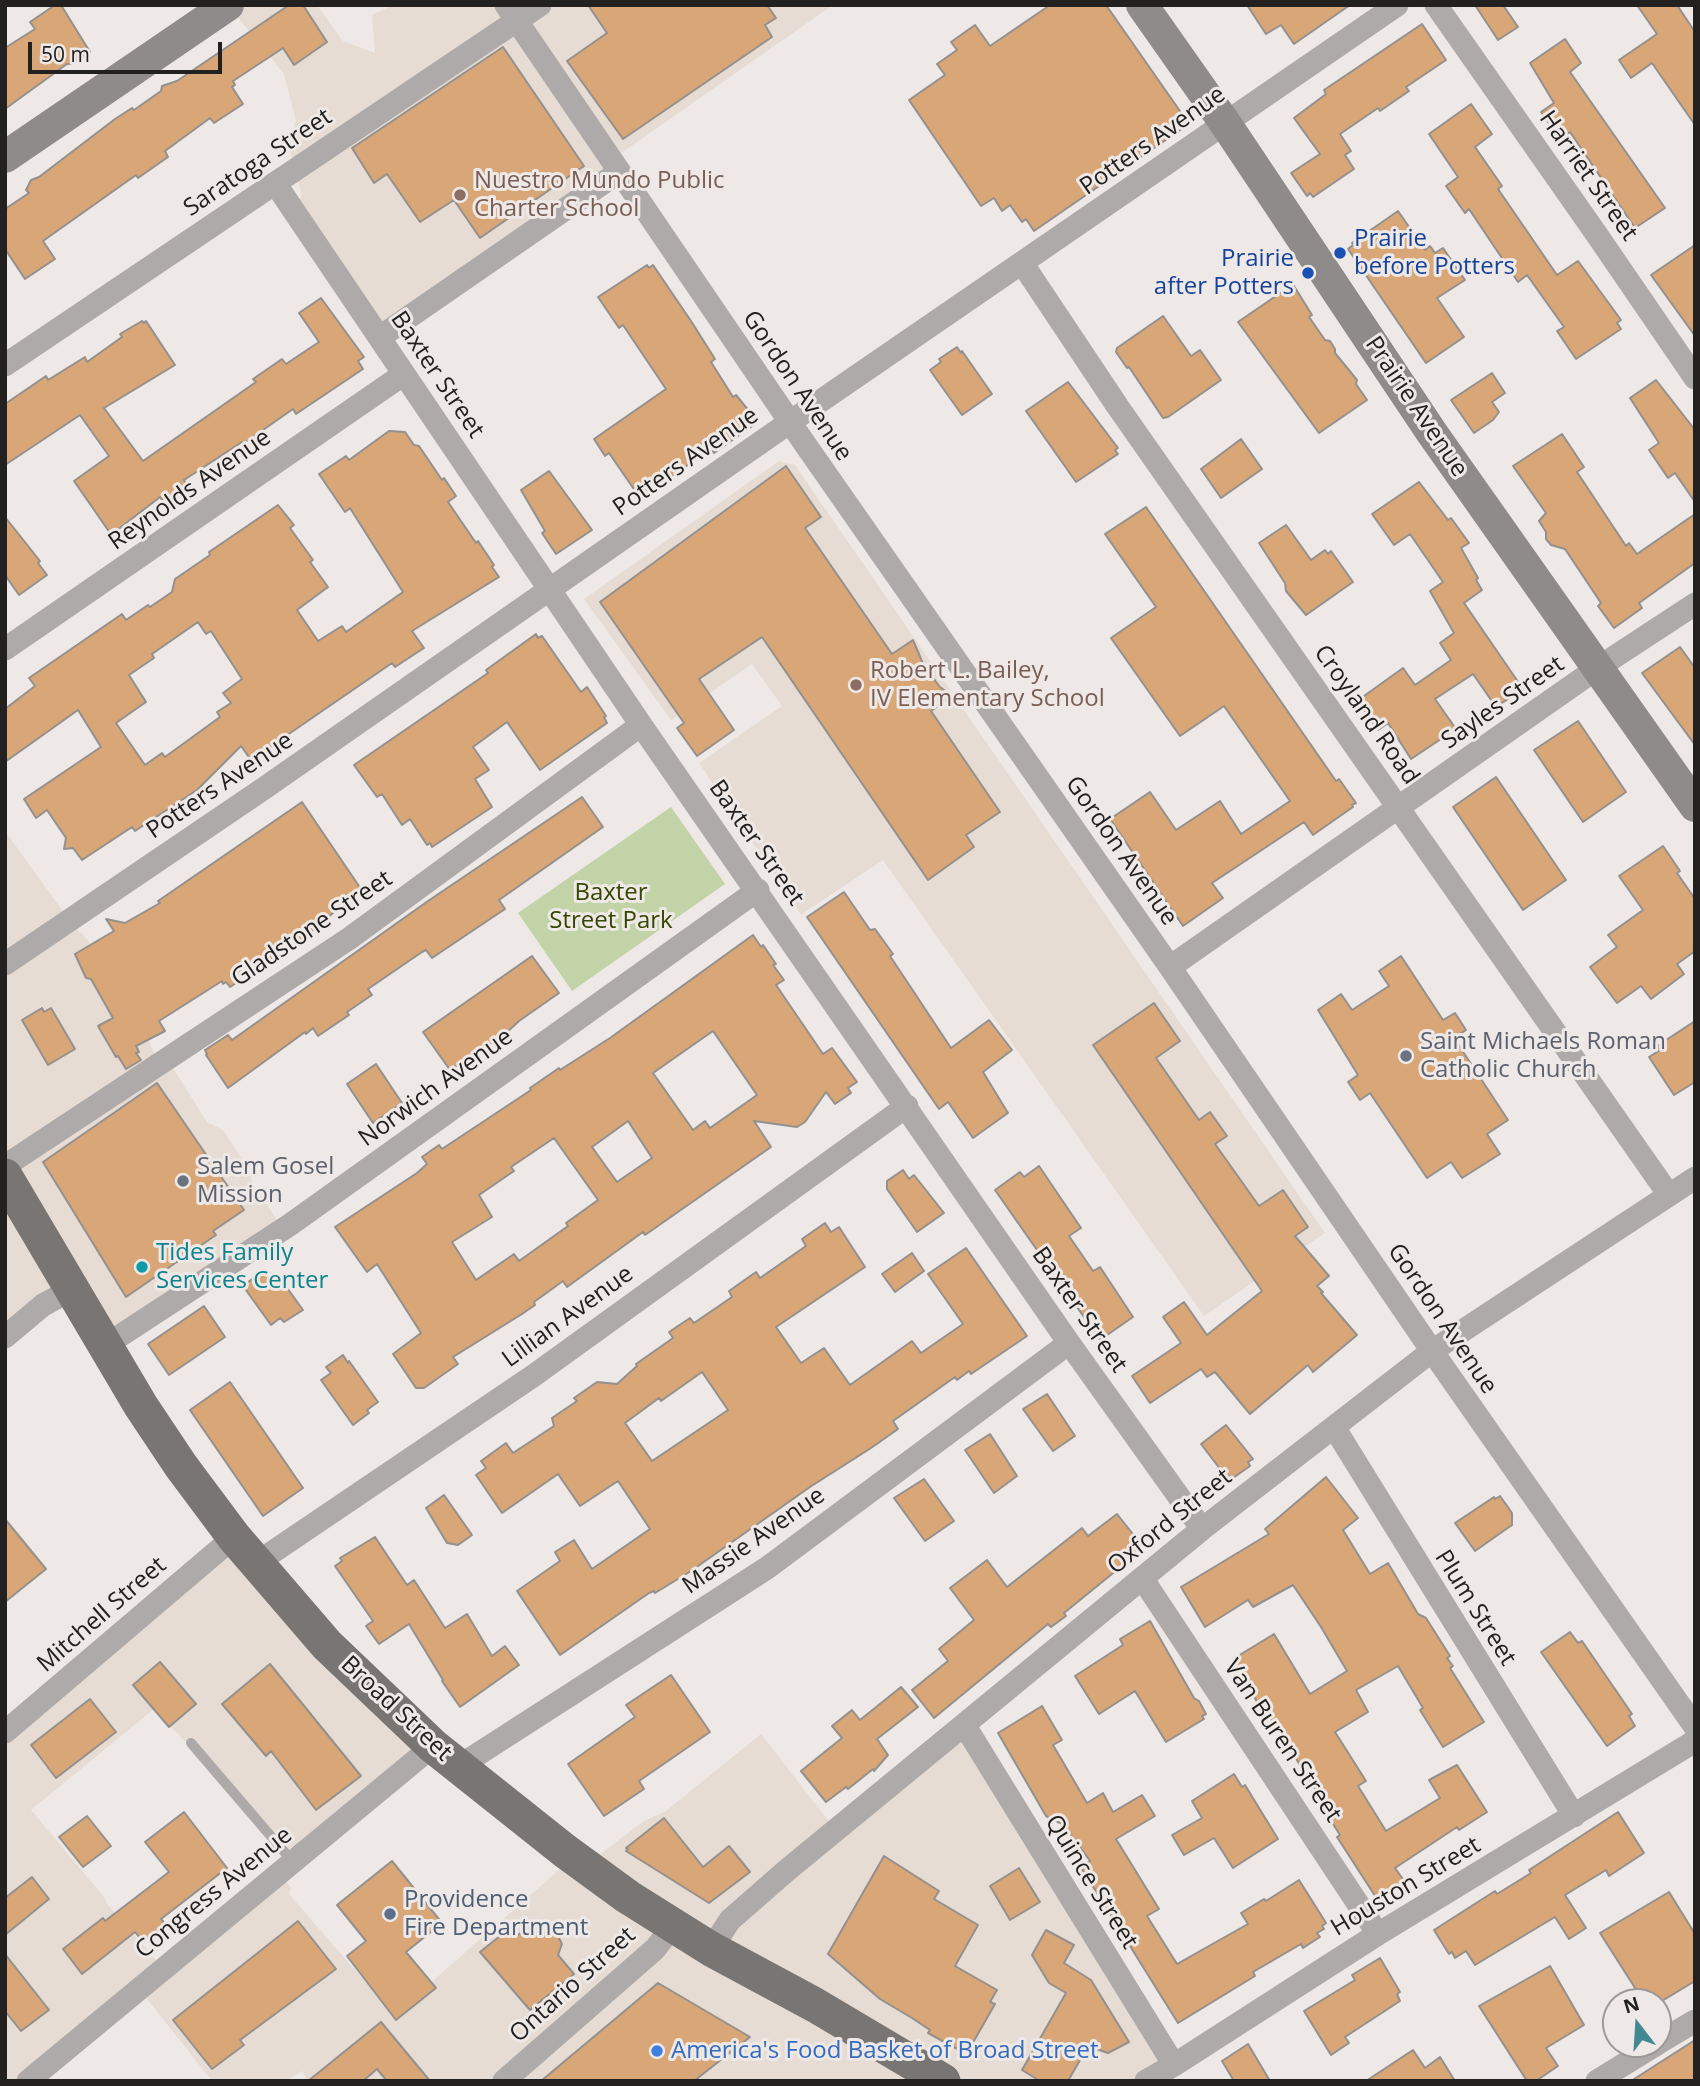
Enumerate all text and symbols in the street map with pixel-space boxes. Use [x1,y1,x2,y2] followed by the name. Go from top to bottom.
[32,28,226,72] scale bar
[41,40,90,68] text: 50 m
[1075,80,1231,202] street label: Potters Avenue
[179,103,337,223] street label: Saratoga Street
[1533,105,1643,247] street label: Harriet Street
[474,167,725,223] place label: Nuestro Mundo Public Charter School
[452,187,468,203] marker: Nuestro Mundo Public Charter School
[1354,225,1515,281] place label: Prairie before Potters
[1154,245,1294,301] place label: Prairie after Potters
[1332,245,1348,261] marker: Prairie before Potters
[1300,265,1316,281] marker: Prairie after Potters
[736,305,858,467] street label: Gordon Avenue
[384,306,490,444] street label: Baxter Street
[1359,331,1473,483] street label: Prairie Avenue
[608,401,764,523] street label: Potters Avenue
[103,423,277,557] street label: Reynolds Avenue
[1307,640,1425,790] street label: Croyland Road
[1436,650,1570,756] street label: Sayles Street
[870,657,1105,713] place label: Robert L. Bailey, IV Elementary School
[848,677,864,693] marker: Robert L. Bailey, IV Elementary School
[141,726,299,846] street label: Potters Avenue
[1059,771,1183,931] street label: Gordon Avenue
[702,775,810,911] street label: Baxter Street
[226,865,398,993] street label: Gladstone Street
[549,879,673,935] park label: Baxter Street Park
[354,1023,518,1153] street label: Norwich Avenue
[1420,1028,1666,1084] place label: Saint Michaels Roman Catholic Church
[1398,1048,1414,1064] marker: Saint Michaels Roman Catholic Church
[197,1153,334,1209] place label: Salem Gosel Mission
[175,1173,191,1189] marker: Salem Gosel Mission
[1381,1238,1503,1400] street label: Gordon Avenue
[156,1239,328,1295] place label: Tides Family Services Center
[1025,1242,1133,1378] street label: Baxter Street
[134,1259,150,1275] marker: Tides Family Services Center
[497,1260,639,1374] street label: Lillian Avenue
[1102,1463,1238,1581] street label: Oxford Street
[677,1481,831,1601] street label: Massie Avenue
[1428,1545,1522,1671] street label: Plum Street
[32,1551,172,1679] street label: Mitchell Street
[335,1650,457,1768] street label: Broad Street
[1217,1654,1347,1828] street label: Van Buren Street
[1038,1810,1144,1954] street label: Quince Street
[130,1821,298,1965] street label: Congress Avenue
[1326,1831,1486,1943] street label: Houston Street
[404,1886,588,1942] place label: Providence Fire Department
[382,1906,398,1922] marker: Providence Fire Department
[504,1921,642,2049] street label: Ontario Street
[1602,1988,1672,2058] north arrow
[1620,1990,1643,2020] text: N
[671,2037,1099,2065] place label: America's Food Basket of Broad Street
[649,2043,665,2059] marker: America's Food Basket of Broad Street

